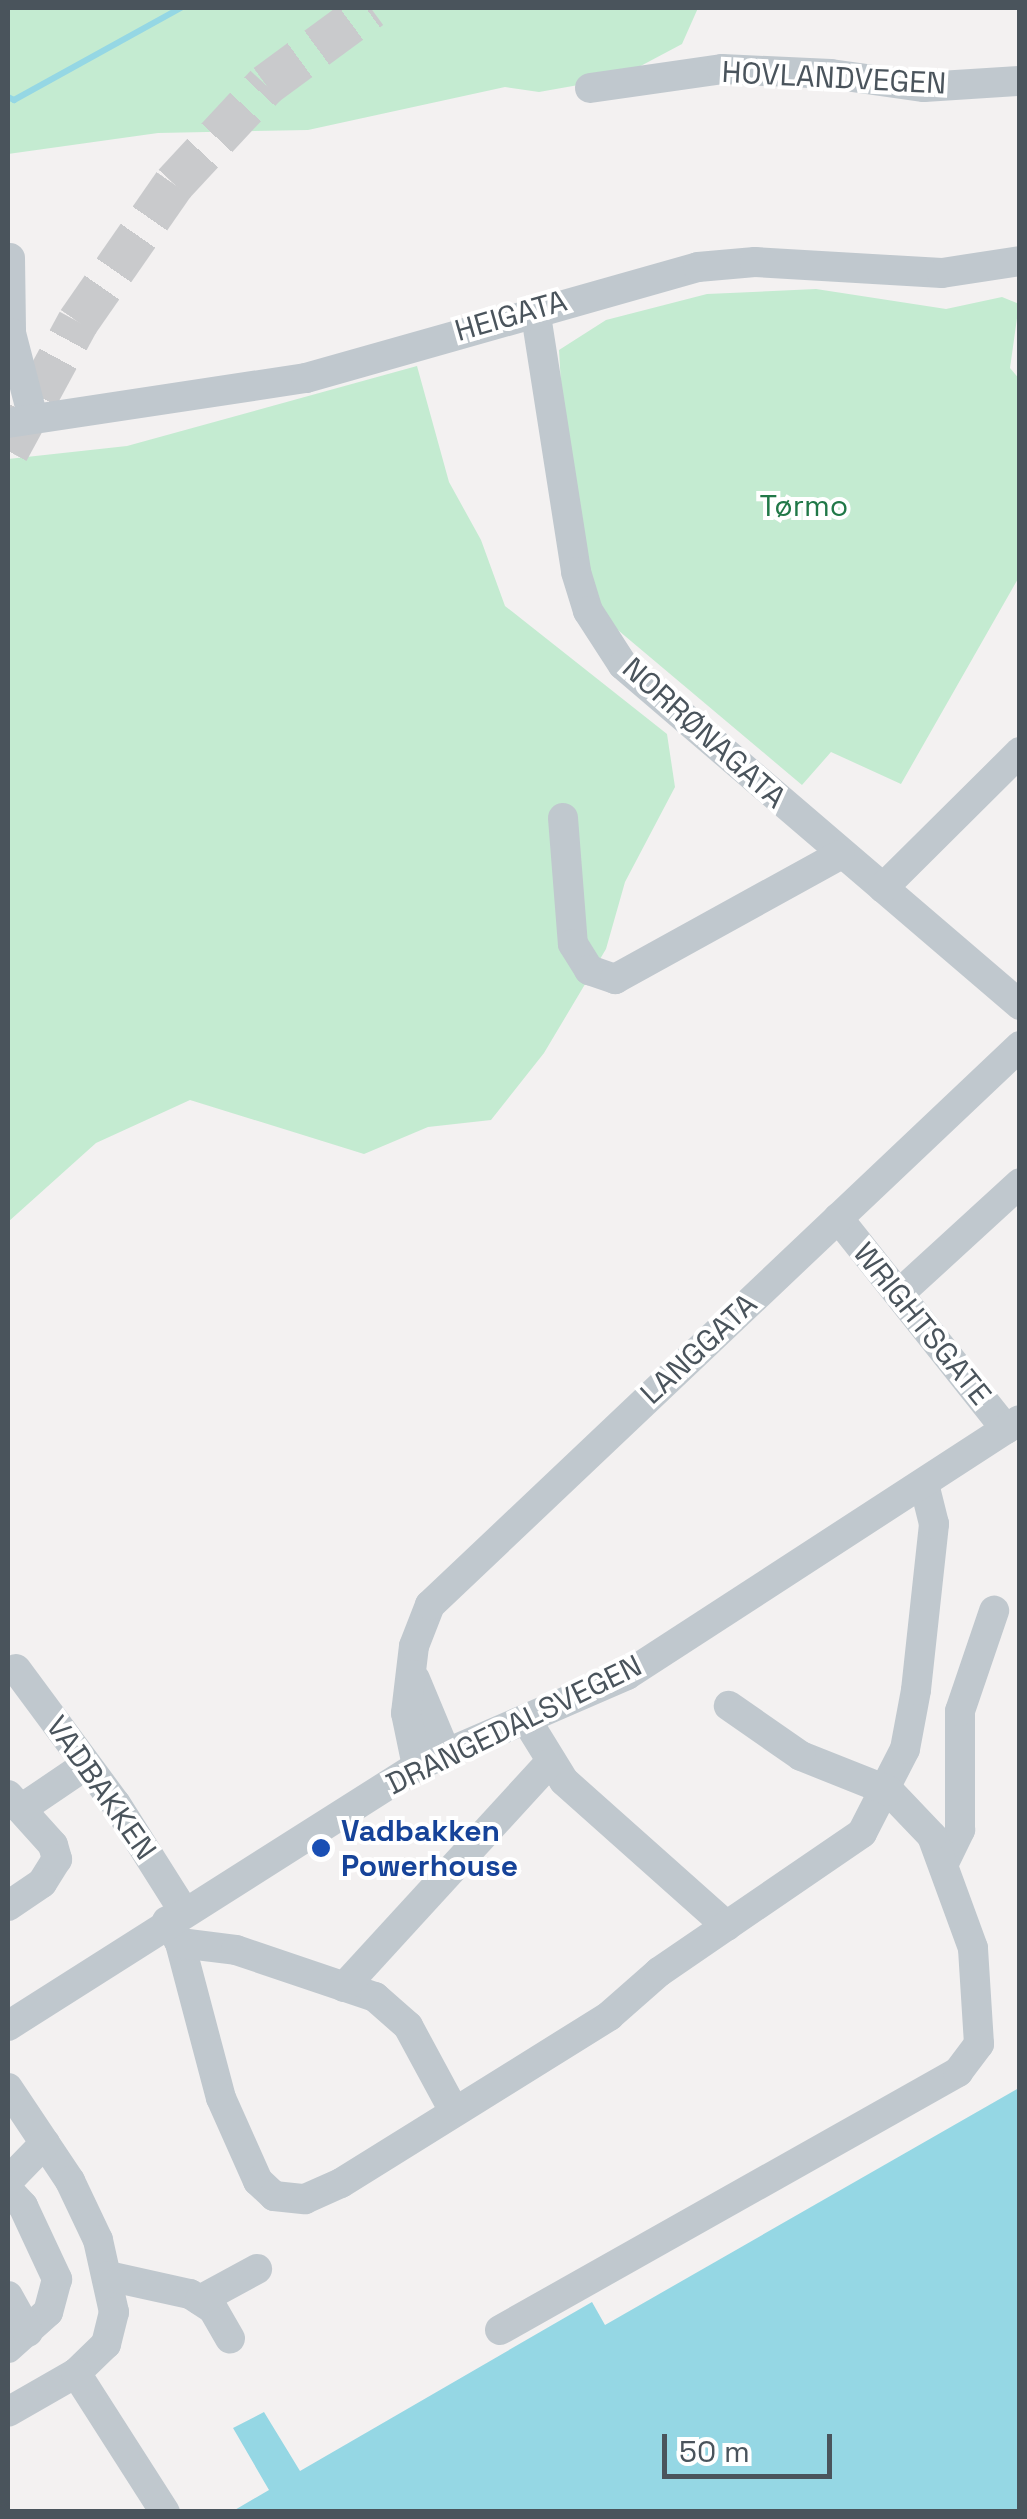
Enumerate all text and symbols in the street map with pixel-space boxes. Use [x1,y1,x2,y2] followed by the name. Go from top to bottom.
[721,54,947,102] street label: HOVLANDVEGEN
[451,283,571,349] street label: HEIGATA
[760,488,848,524] park label: Tørmo
[615,650,793,816] street label: NORRØNAGATA
[846,1236,998,1412] street label: WRIGHTSGATE
[633,1286,765,1412] street label: LANGGATA
[381,1648,647,1802] street label: DRANGEDALSVEGEN
[38,1709,164,1867] street label: VADBAKKEN
[341,1813,518,1884] place label: Vadbakken Powerhouse
[310,1837,332,1859] marker: Vadbakken Powerhouse
[667,2414,837,2476] scale bar
[679,2432,750,2471] text: 50 m

